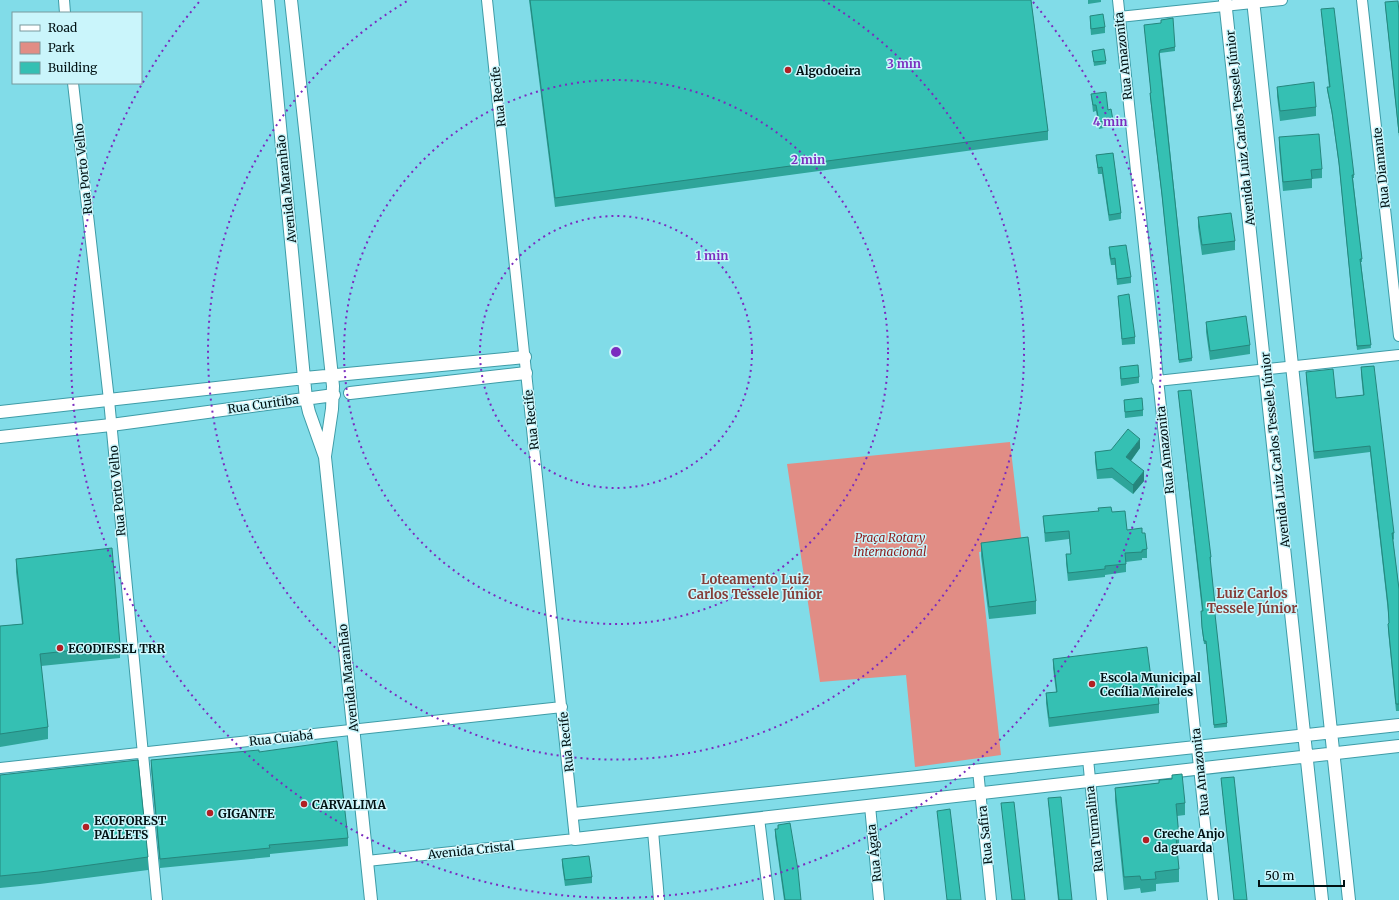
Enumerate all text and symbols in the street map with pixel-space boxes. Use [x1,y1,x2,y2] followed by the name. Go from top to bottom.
[1111,11,1135,101] street label: Rua Amazonita
[12,12,142,84] legend
[48,20,77,35] text: Road
[1222,29,1258,228] street label: Avenida Luiz Carlos Tessele Júnior
[48,40,75,55] text: Park
[887,56,921,71] text: 3 min
[48,60,98,75] text: Building
[795,63,861,78] place label: Algodoeira
[783,65,793,75] marker: Algodoeira
[487,66,509,128] street label: Rua Recife
[1093,114,1127,129] text: 4 min
[71,123,95,215] street label: Rua Porto Velho
[1369,127,1393,209] street label: Rua Diamante
[273,134,299,245] street label: Avenida Maranhão
[791,152,825,167] text: 2 min
[696,248,728,263] text: 1 min
[609,345,623,359] centre of rings
[1257,351,1293,550] street label: Avenida Luiz Carlos Tessele Júnior
[520,389,542,451] street label: Rua Recife
[227,392,300,416] street label: Rua Curitiba
[1153,405,1177,495] street label: Rua Amazonita
[106,445,128,537] street label: Rua Porto Velho
[853,530,927,559] park label: Praça Rotary Internacional
[688,571,822,603] district label: Loteamento Luiz Carlos Tessele Júnior
[1207,585,1297,617] district label: Luiz Carlos Tessele Júnior
[335,623,361,734] street label: Avenida Maranhão
[68,641,165,656] place label: ECODIESEL TRR
[55,643,65,653] marker: ECODIESEL TRR
[1100,670,1201,699] place label: Escola Municipal Cecília Meireles
[1087,679,1097,689] marker: Escola Municipal Cecília Meireles
[555,711,577,773] street label: Rua Recife
[248,727,314,749] street label: Rua Cuiabá
[1188,727,1212,817] street label: Rua Amazonita
[1082,785,1106,873] street label: Rua Turmalina
[312,797,386,812] place label: CARVALIMA
[299,799,309,809] marker: CARVALIMA
[974,804,996,865] street label: Rua Safira
[218,806,275,821] place label: GIGANTE
[205,808,215,818] marker: GIGANTE
[94,813,167,842] place label: ECOFOREST PALLETS
[81,822,91,832] marker: ECOFOREST PALLETS
[863,823,885,883] street label: Rua Ágata
[1154,826,1225,855] place label: Creche Anjo da guarda
[1141,835,1151,845] marker: Creche Anjo da guarda
[426,838,515,862] street label: Avenida Cristal
[1259,862,1344,888] scale bar
[1265,868,1294,883] text: 50 m

